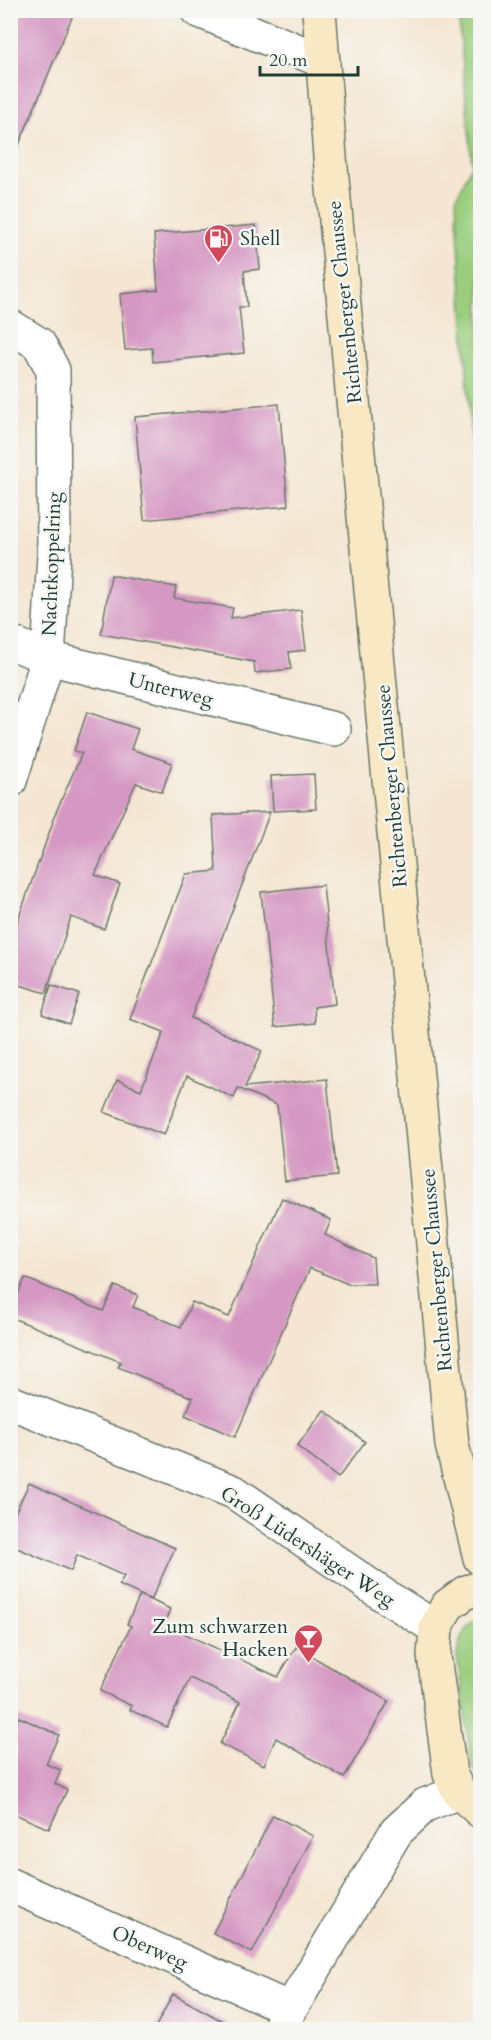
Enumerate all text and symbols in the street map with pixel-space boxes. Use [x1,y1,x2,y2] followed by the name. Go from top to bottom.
[260,39,358,77] scale bar
[269,48,308,73] text: 20 m
[320,199,369,405] street label: Richtenberger Chaussee
[203,222,235,264] fuel station icon: Shell
[240,225,280,252] place label: Shell
[35,491,68,637] street label: Nachtkoppelring
[126,666,217,713] street label: Unterweg
[369,683,414,889] street label: Richtenberger Chaussee
[414,1167,459,1373] street label: Richtenberger Chaussee
[215,1480,401,1613] street label: Groß Lüdershäger Weg
[152,1613,289,1663] place label: Zum schwarzen Hacken
[293,1622,325,1664] bar icon: Zum schwarzen Hacken
[107,1919,193,1977] street label: Oberweg

